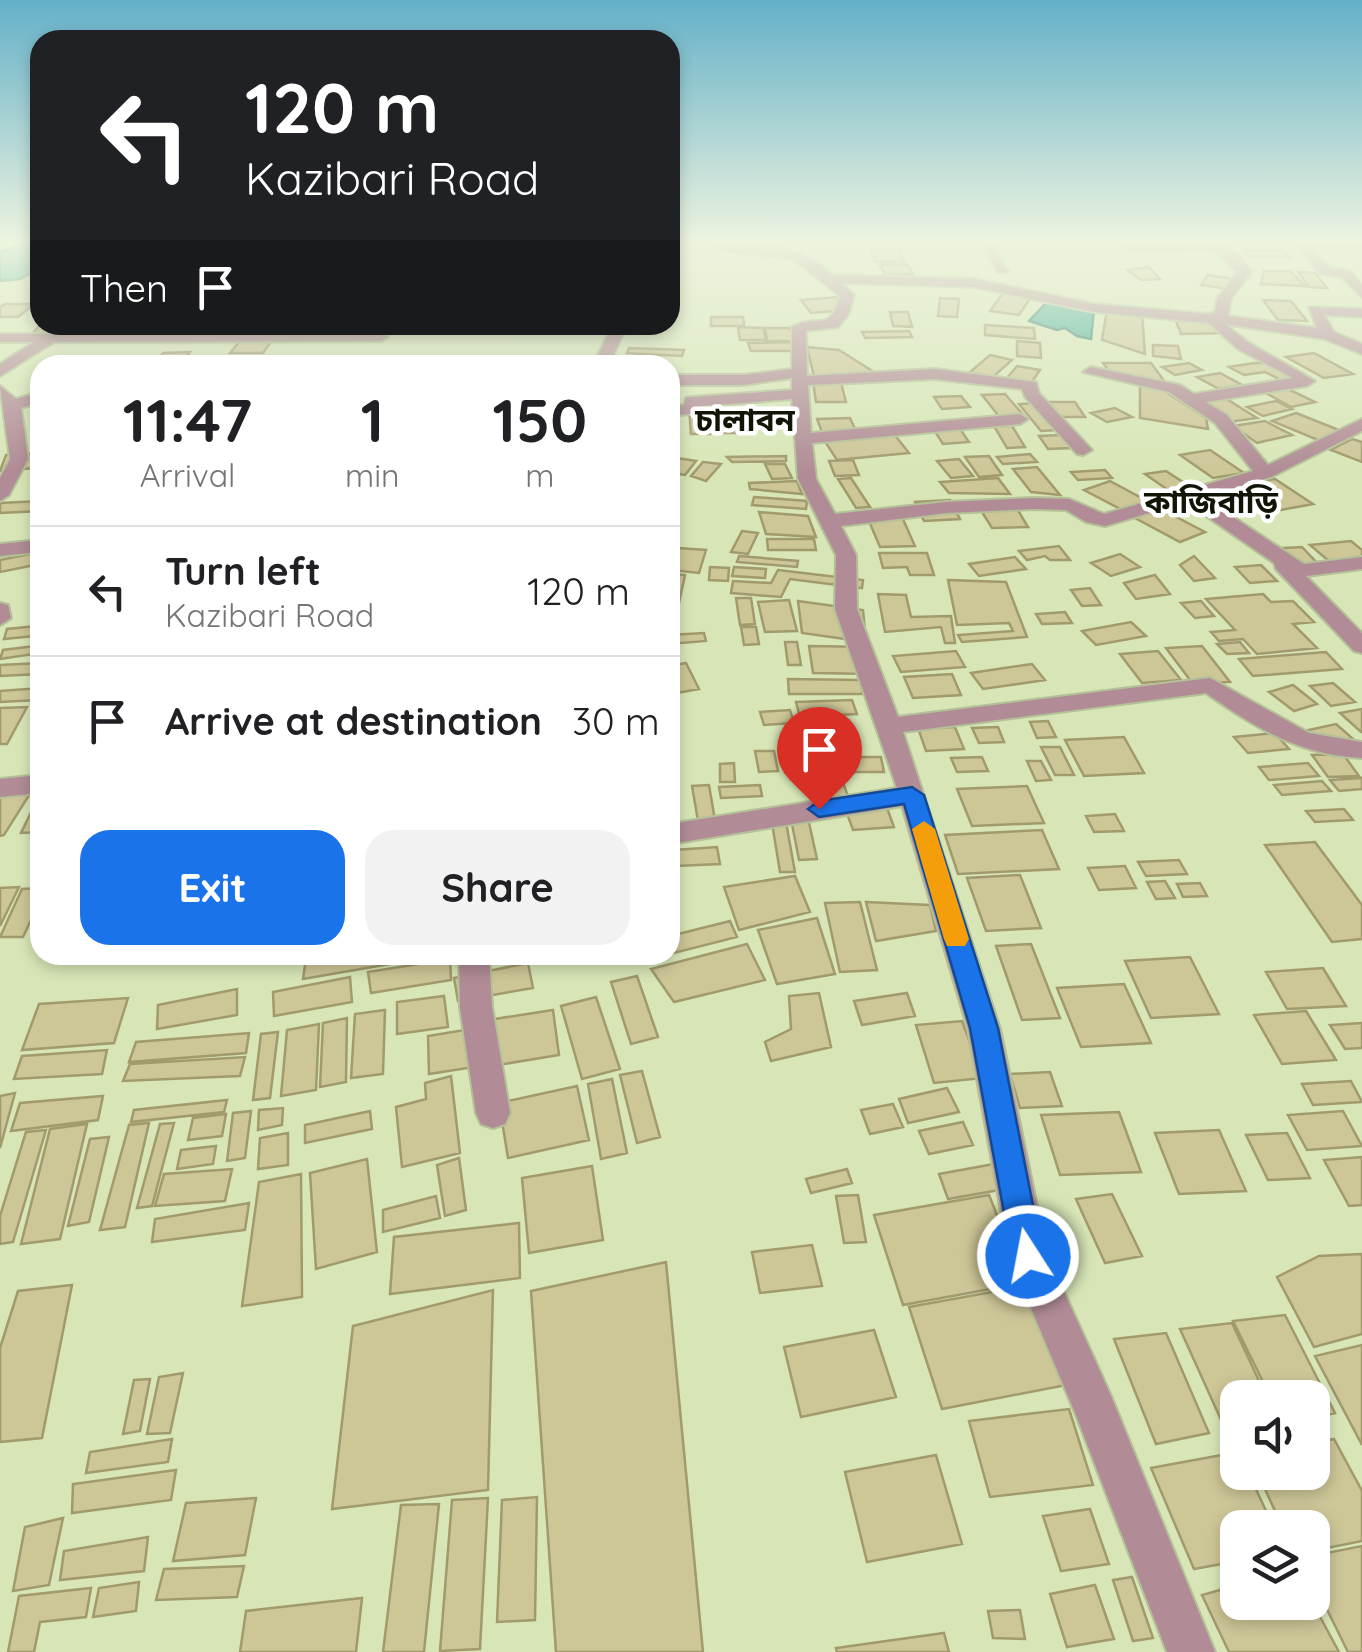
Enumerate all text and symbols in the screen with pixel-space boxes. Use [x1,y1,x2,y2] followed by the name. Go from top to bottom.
[245,63,439,151] text: 120 m
[80,70,210,200] icon: left
[245,150,539,206] text: Kazibari Road
[188,260,243,315] icon: arrive
[80,264,168,312] text: Then
[123,382,252,457] text: 11:47
[361,382,384,457] text: 1
[492,382,587,457] text: 150
[694,399,796,439] district label: চালাবন
[140,455,235,495] text: Arrival
[345,455,400,495] text: min
[525,455,554,495] text: m
[1143,481,1279,521] district label: কাজিবাড়ি
[165,547,321,595] text: Turn left
[80,564,135,619] icon: left
[527,567,630,615] text: 120 m
[165,595,374,635] text: Kazibari Road
[80,694,135,749] icon: arrive
[165,697,542,745] text: Arrive at destination
[572,697,660,745] text: 30 m
[777,707,862,810] pin
[792,722,847,777] icon: arrive
[80,830,345,945] button: Exit
[365,830,630,945] button: Share
[976,1204,1080,1308] position arrow
[1220,1380,1330,1620] map controls
[1220,1380,1330,1490] button: sound
[1220,1510,1330,1620] button: layers

